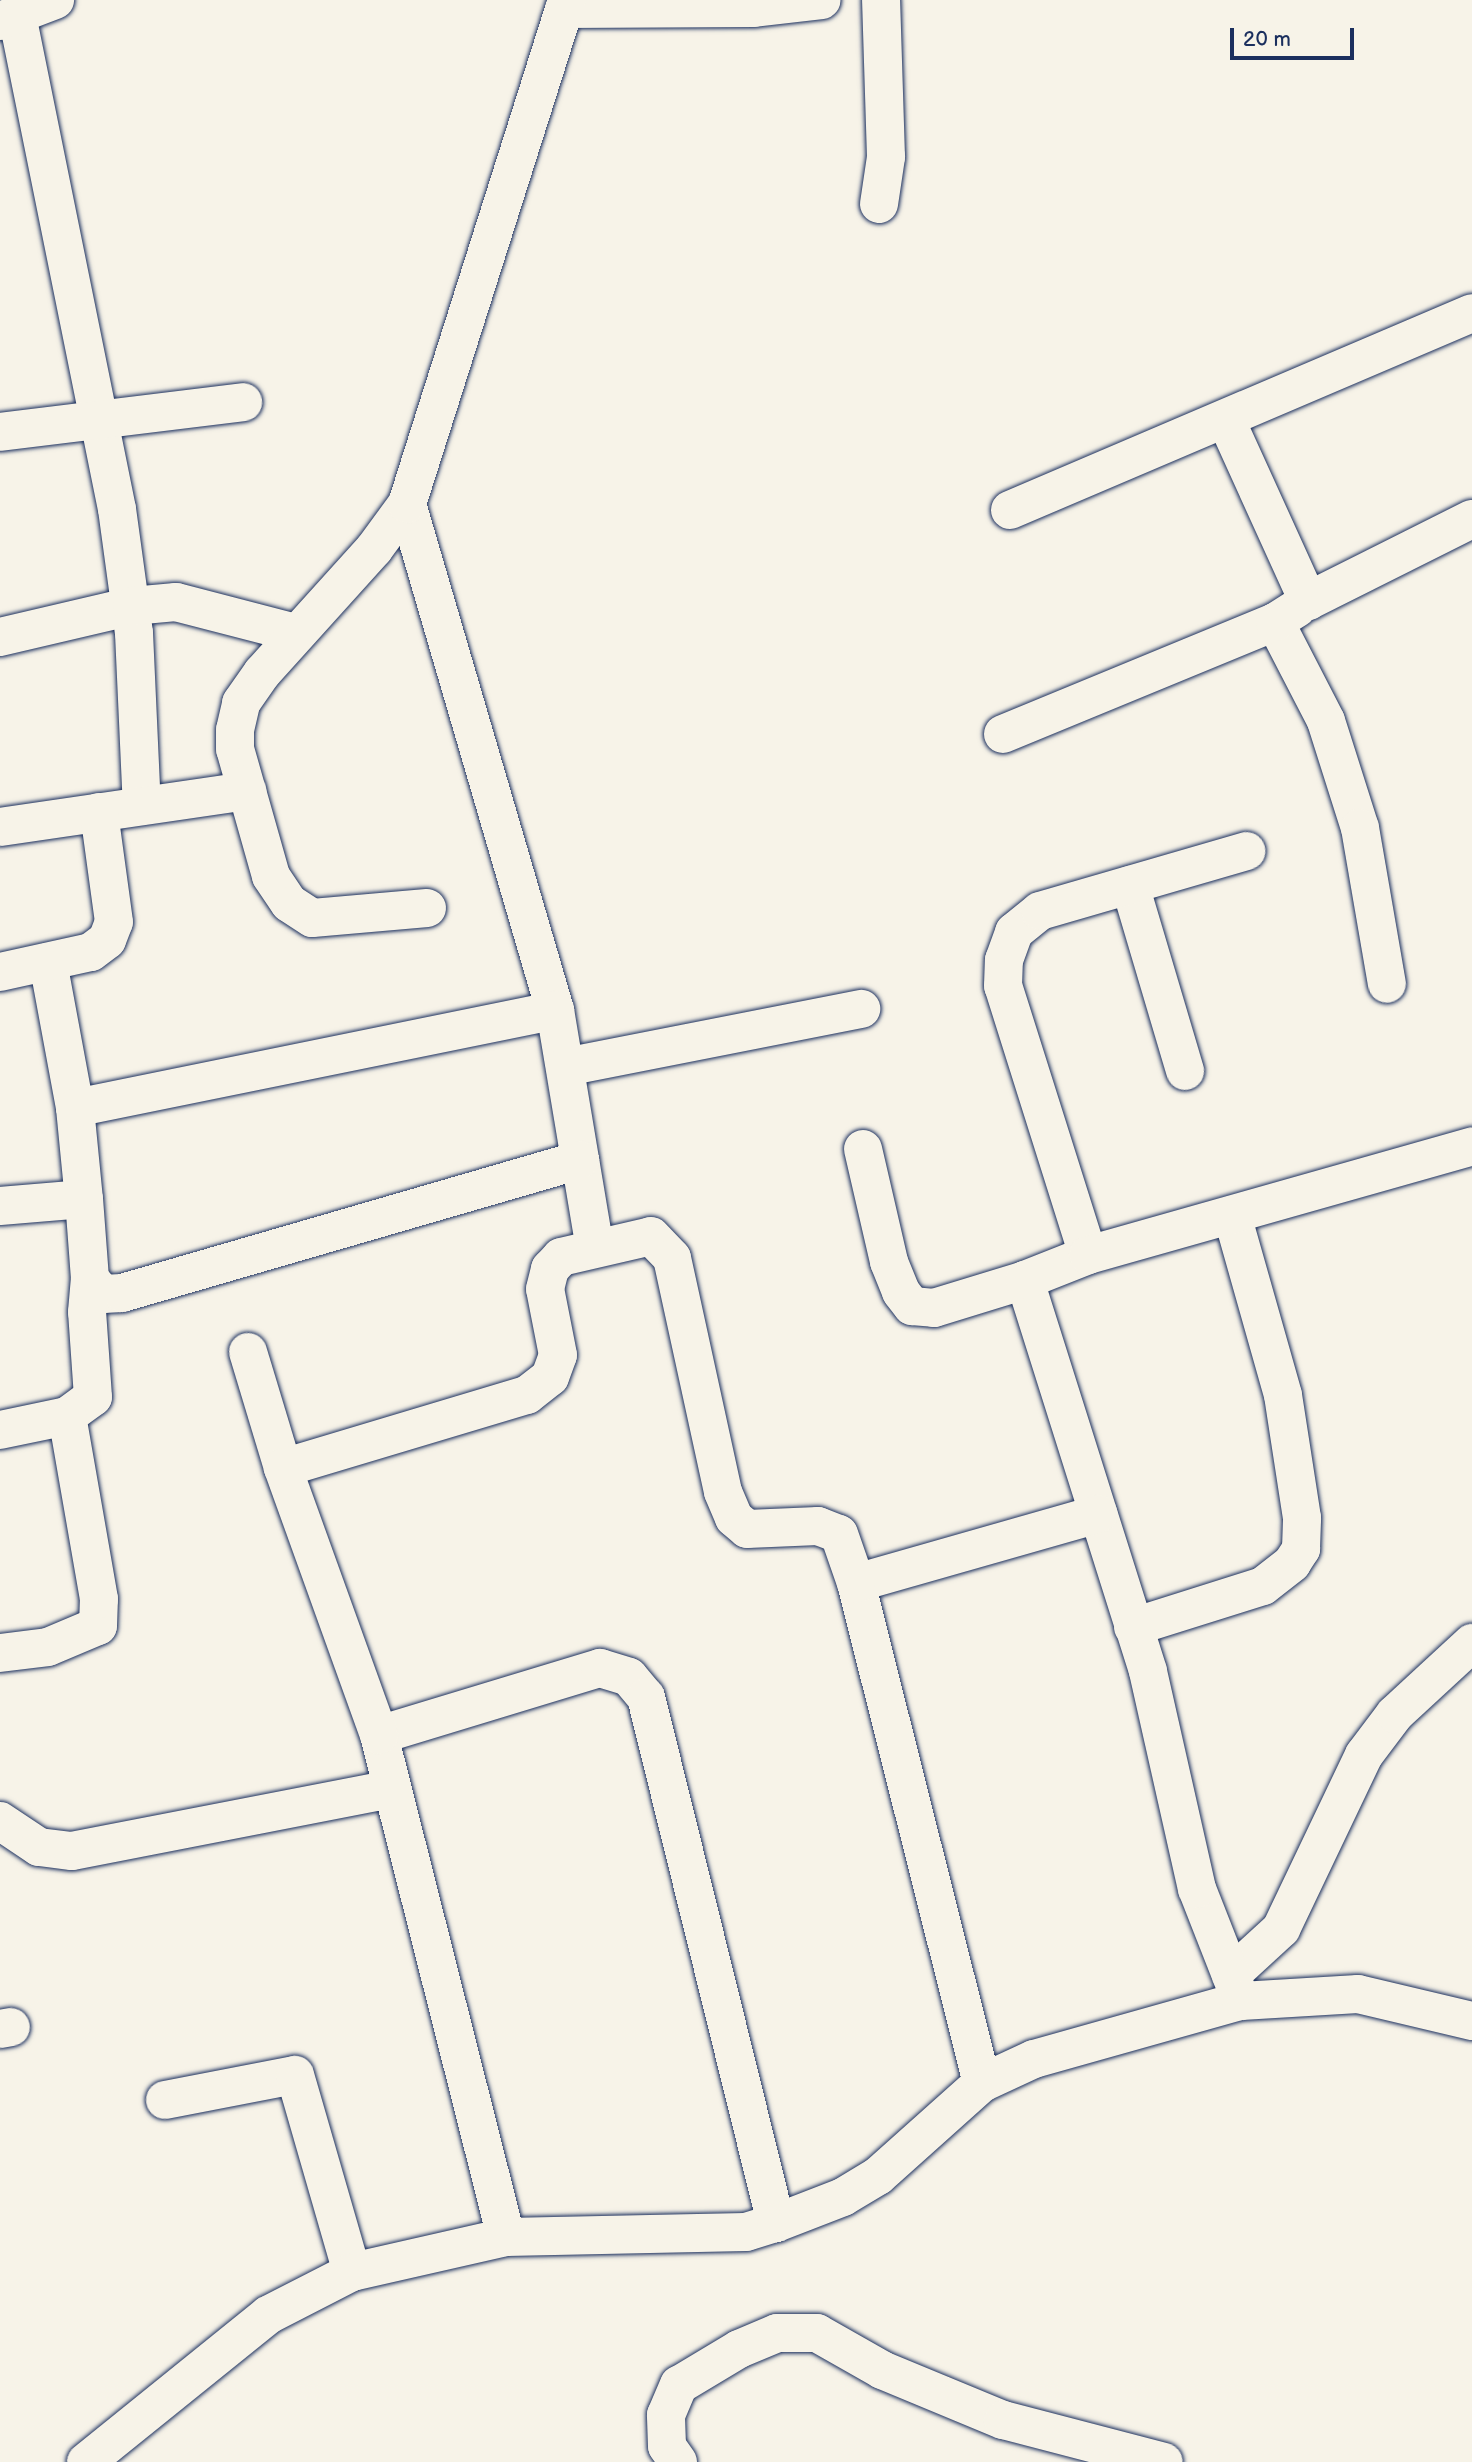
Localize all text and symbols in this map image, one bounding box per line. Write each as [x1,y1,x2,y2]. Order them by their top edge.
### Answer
scale bar [1234,14,1358,58]
text: 20 m [1243,27,1291,52]

